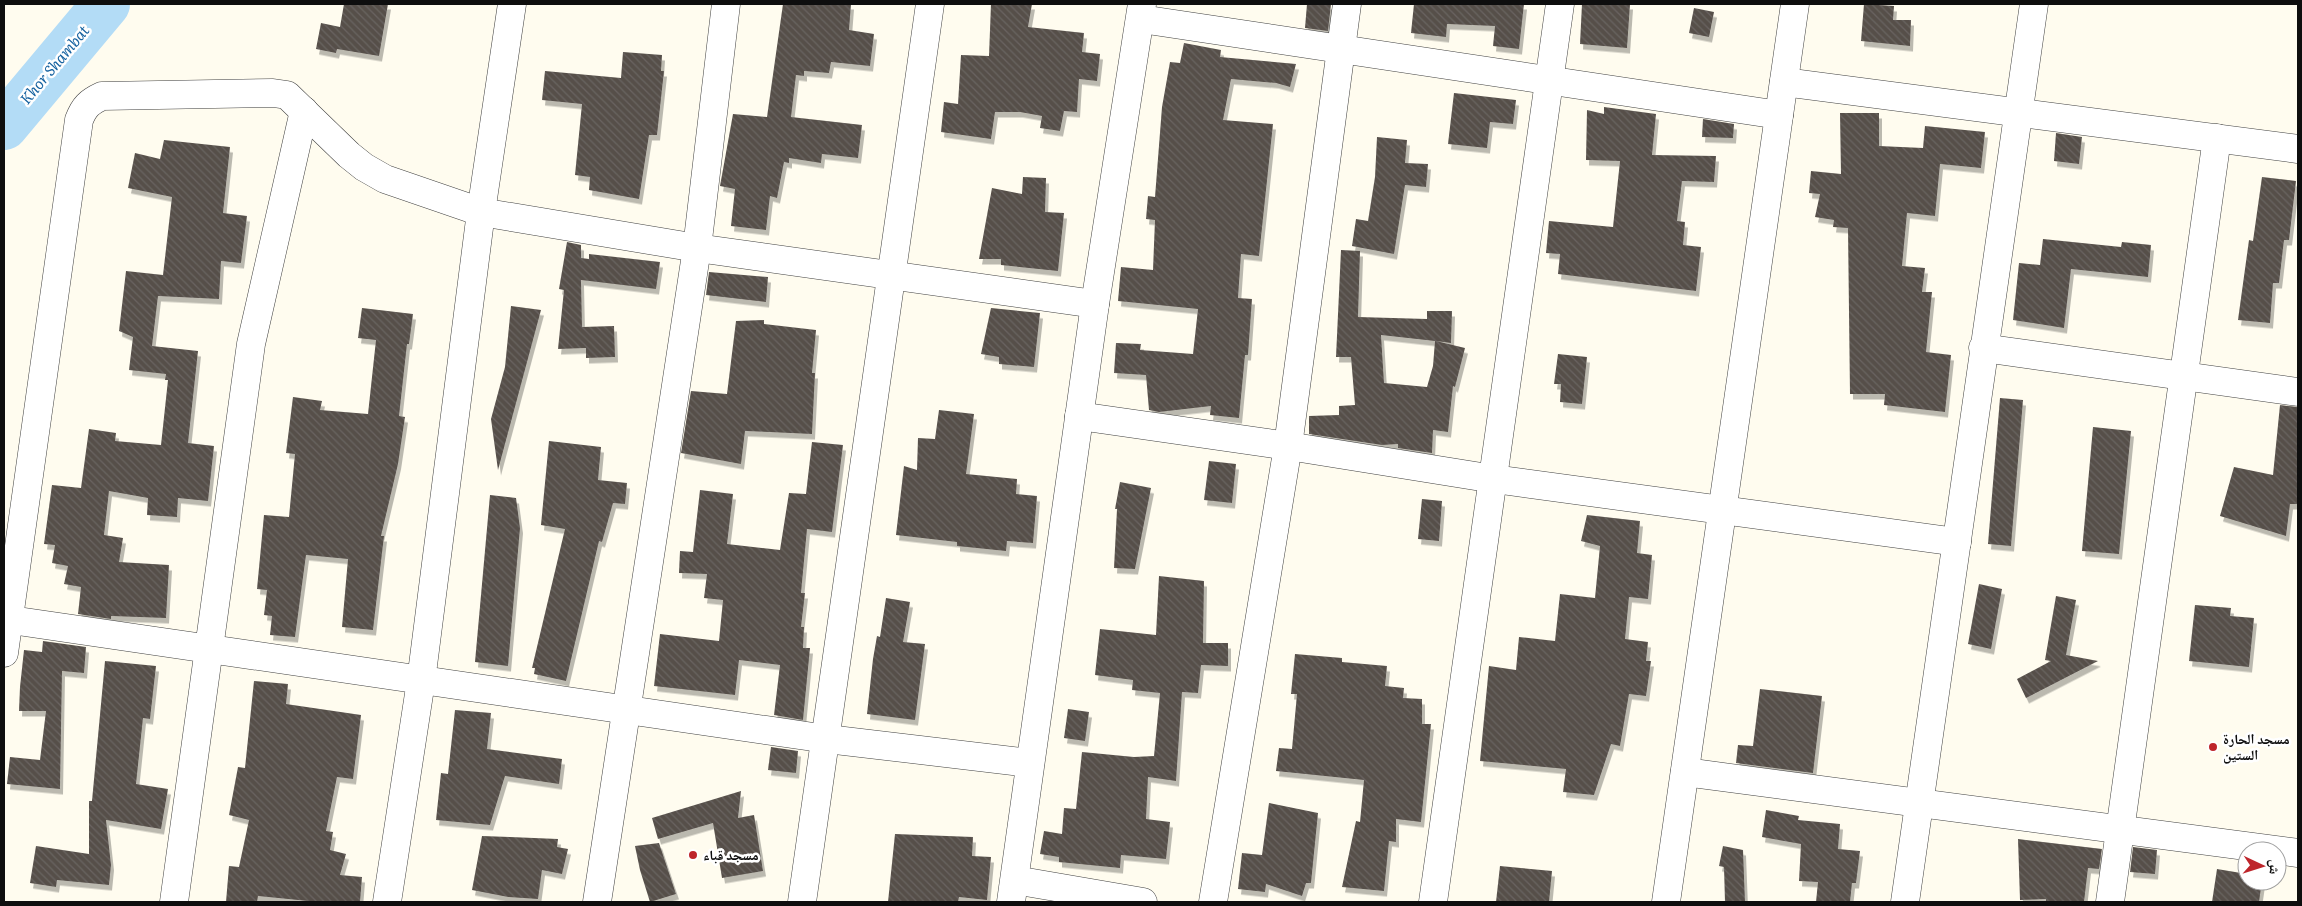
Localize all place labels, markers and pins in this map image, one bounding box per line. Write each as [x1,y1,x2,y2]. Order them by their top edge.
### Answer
place label: مسجد الحارة الستين [2223,728,2290,764]
marker: مسجد الحارة الستين [2207,741,2219,753]
place label: مسجد قباء [703,844,759,864]
marker: مسجد قباء [687,849,699,861]

